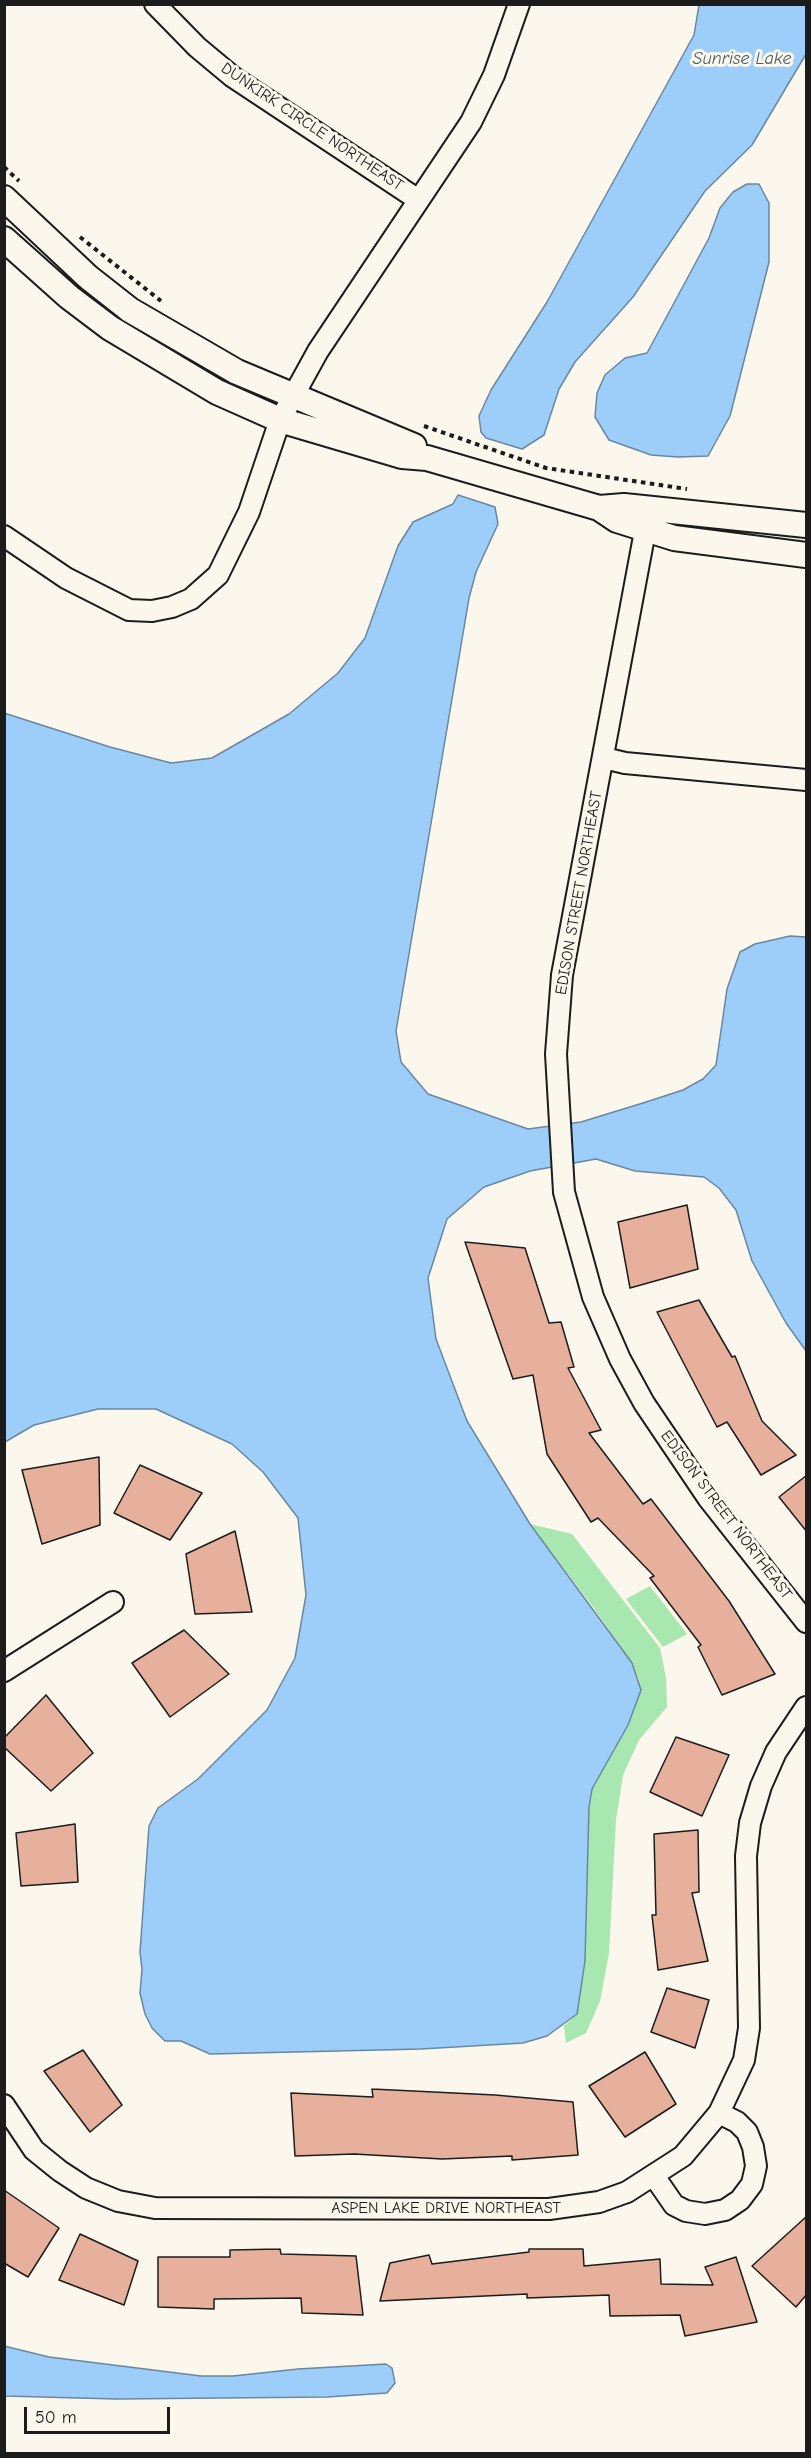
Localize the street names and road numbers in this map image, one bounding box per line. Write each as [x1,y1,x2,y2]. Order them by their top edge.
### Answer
street label: DUNKIRK CIRCLE NORTHEAST [217,59,407,195]
street label: EDISON STREET NORTHEAST [552,790,606,996]
street label: EDISON STREET NORTHEAST [656,1427,796,1603]
street label: ASPEN LAKE DRIVE NORTHEAST [331,2198,561,2218]

